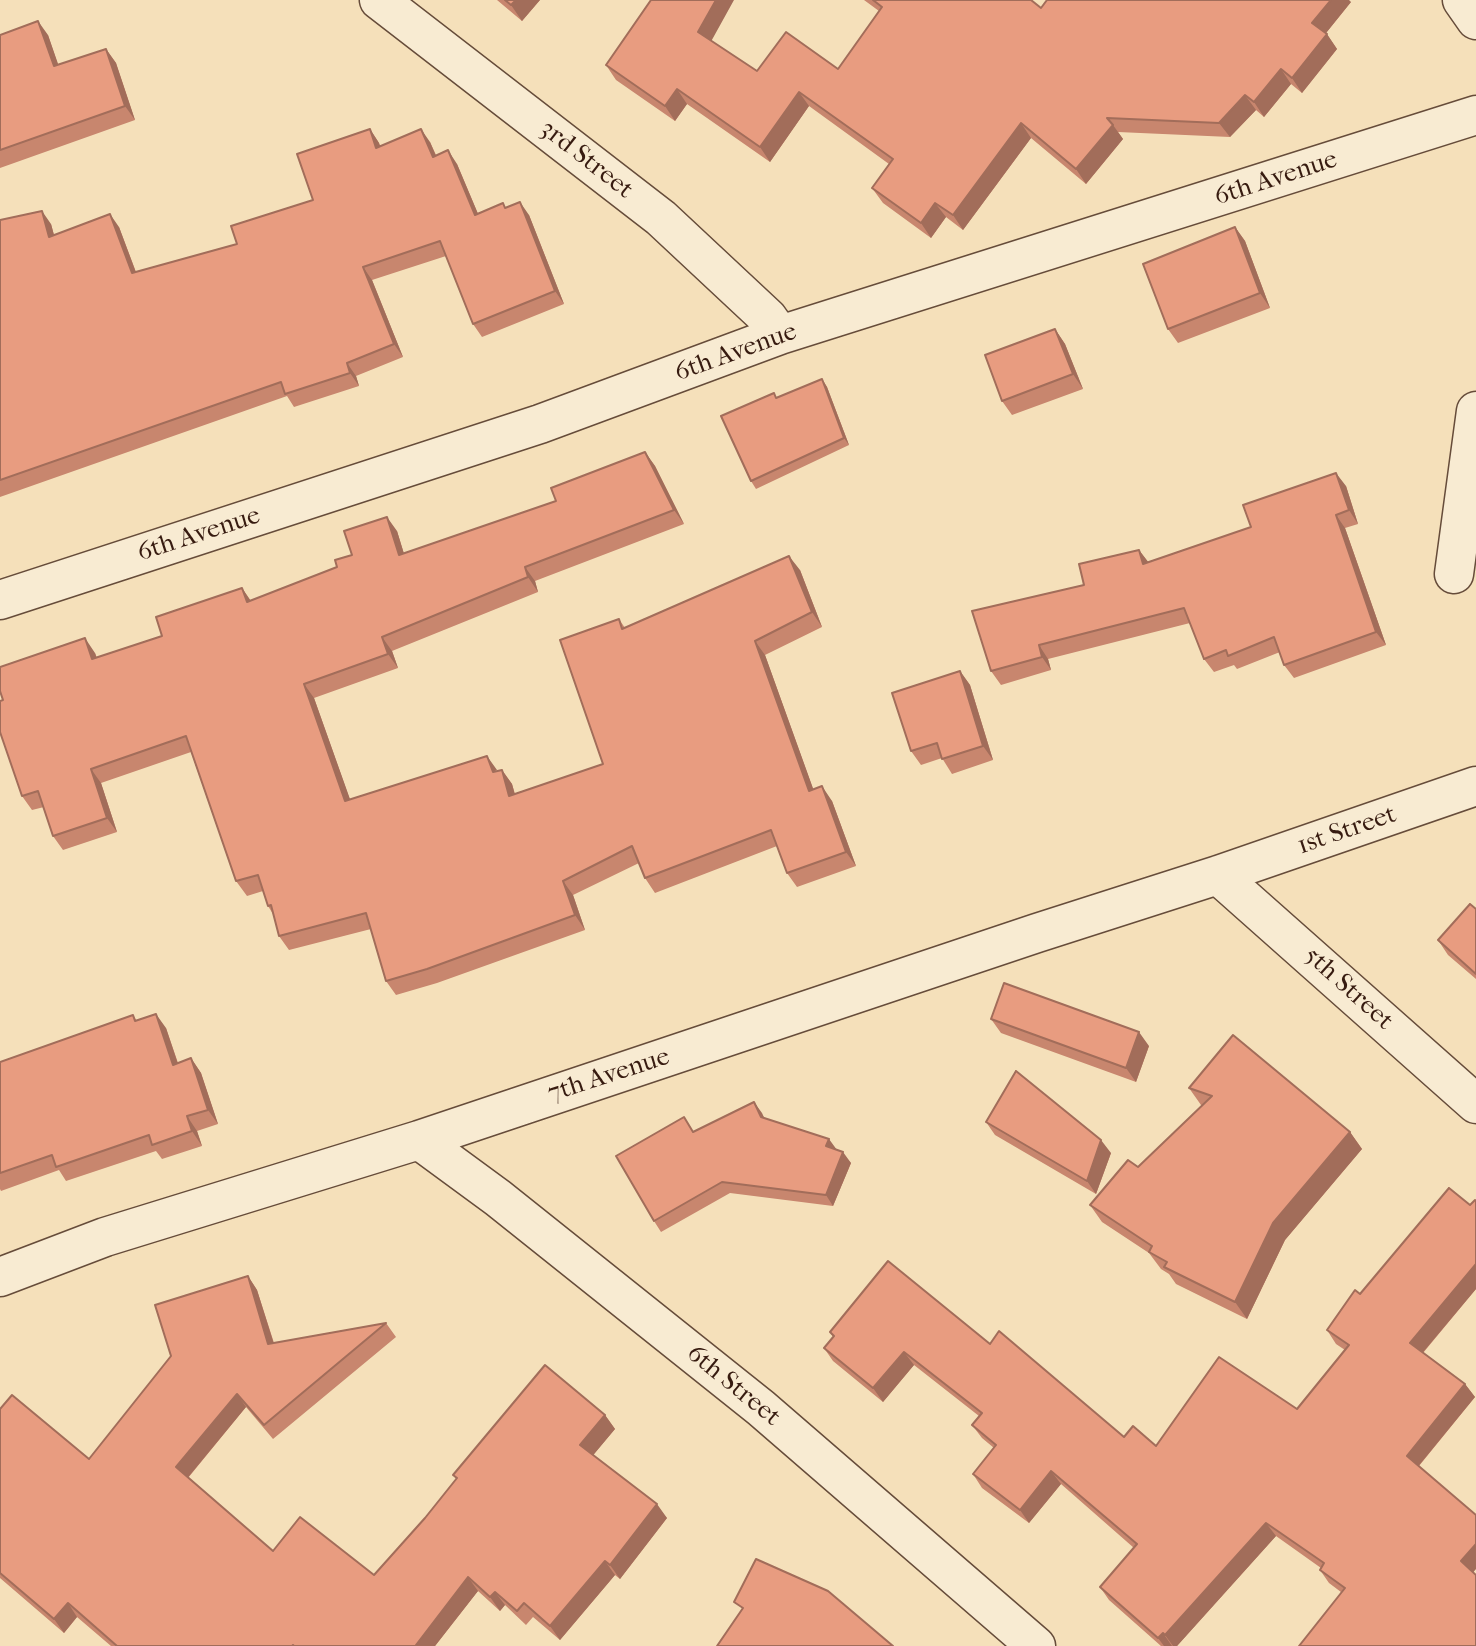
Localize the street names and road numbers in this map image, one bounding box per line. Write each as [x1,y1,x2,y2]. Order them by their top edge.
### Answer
street label: 3rd Street [533,114,639,206]
street label: 6th Avenue [1211,144,1341,214]
street label: 6th Avenue [671,317,801,389]
street label: 6th Avenue [134,500,264,570]
street label: 1st Street [1294,800,1400,862]
street label: 5th Street [1297,941,1399,1037]
street label: 7th Avenue [544,1042,674,1110]
street label: 6th Street [680,1339,786,1433]

